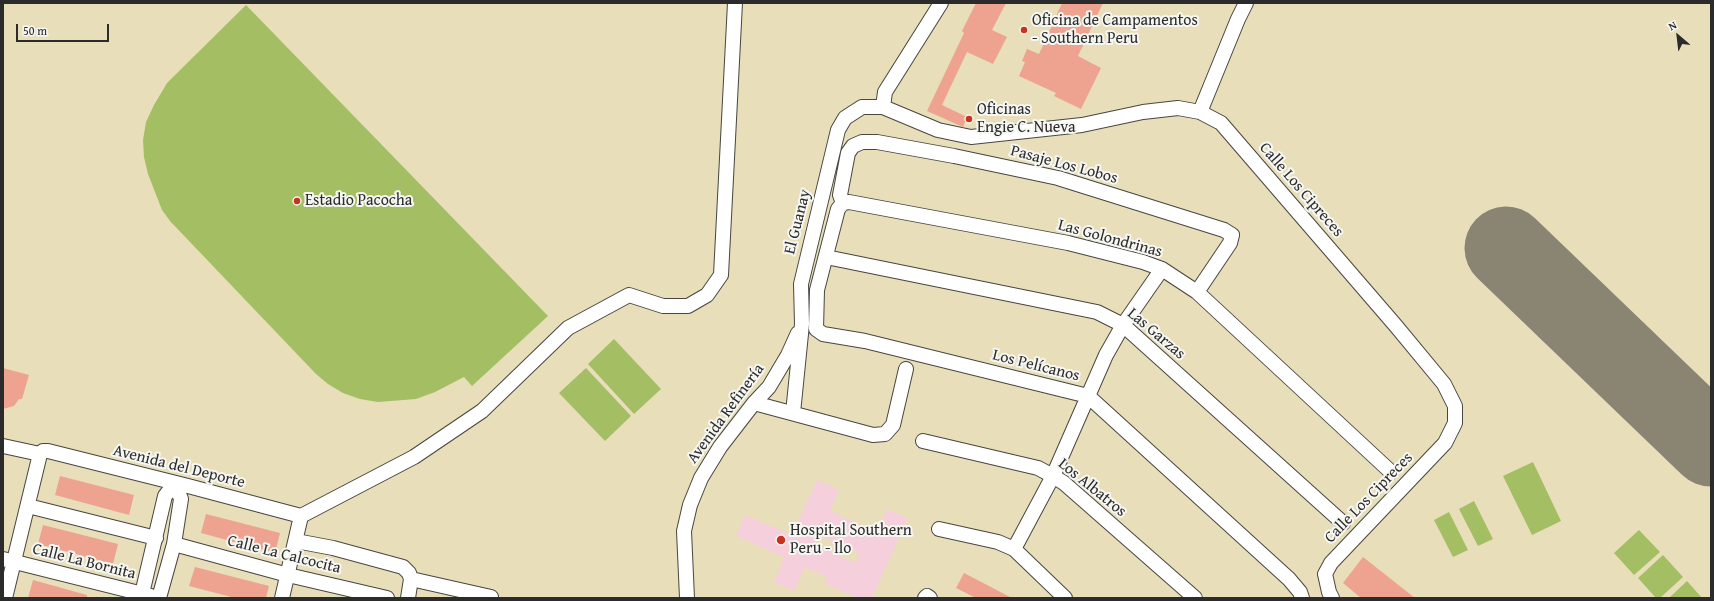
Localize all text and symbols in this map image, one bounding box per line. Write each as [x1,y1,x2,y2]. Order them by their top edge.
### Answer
place label: Oficina de Campamentos - Southern Peru [1032,11,1198,49]
scale bar [18,16,111,42]
north arrow [1658,16,1698,56]
text: N [1665,17,1679,34]
text: 50 m [23,22,47,39]
marker: Oficina de Campamentos - Southern Peru [1019,25,1029,35]
place label: Oficinas Engie C. Nueva [977,100,1076,138]
marker: Oficinas Engie C. Nueva [964,114,974,124]
street label: Calle Los Cipreces [1255,139,1347,241]
street label: Pasaje Los Lobos [1008,141,1120,189]
street label: El Guanay [781,188,815,256]
place label: Estadio Pacocha [305,191,412,211]
marker: Estadio Pacocha [292,196,302,206]
street label: Las Golondrinas [1056,216,1164,262]
street label: Las Garzas [1123,304,1189,364]
street label: Los Pelícanos [990,346,1082,386]
street label: Avenida Refinería [683,360,769,468]
street label: Avenida del Deporte [111,441,247,493]
street label: Calle Los Cipreces [1321,449,1417,547]
street label: Los Albatros [1054,455,1130,521]
place label: Hospital Southern Peru - Ilo [790,521,912,559]
street label: Calle La Calcocita [225,532,343,578]
marker: Hospital Southern Peru - Ilo [775,534,787,546]
street label: Calle La Bornita [30,540,138,584]

